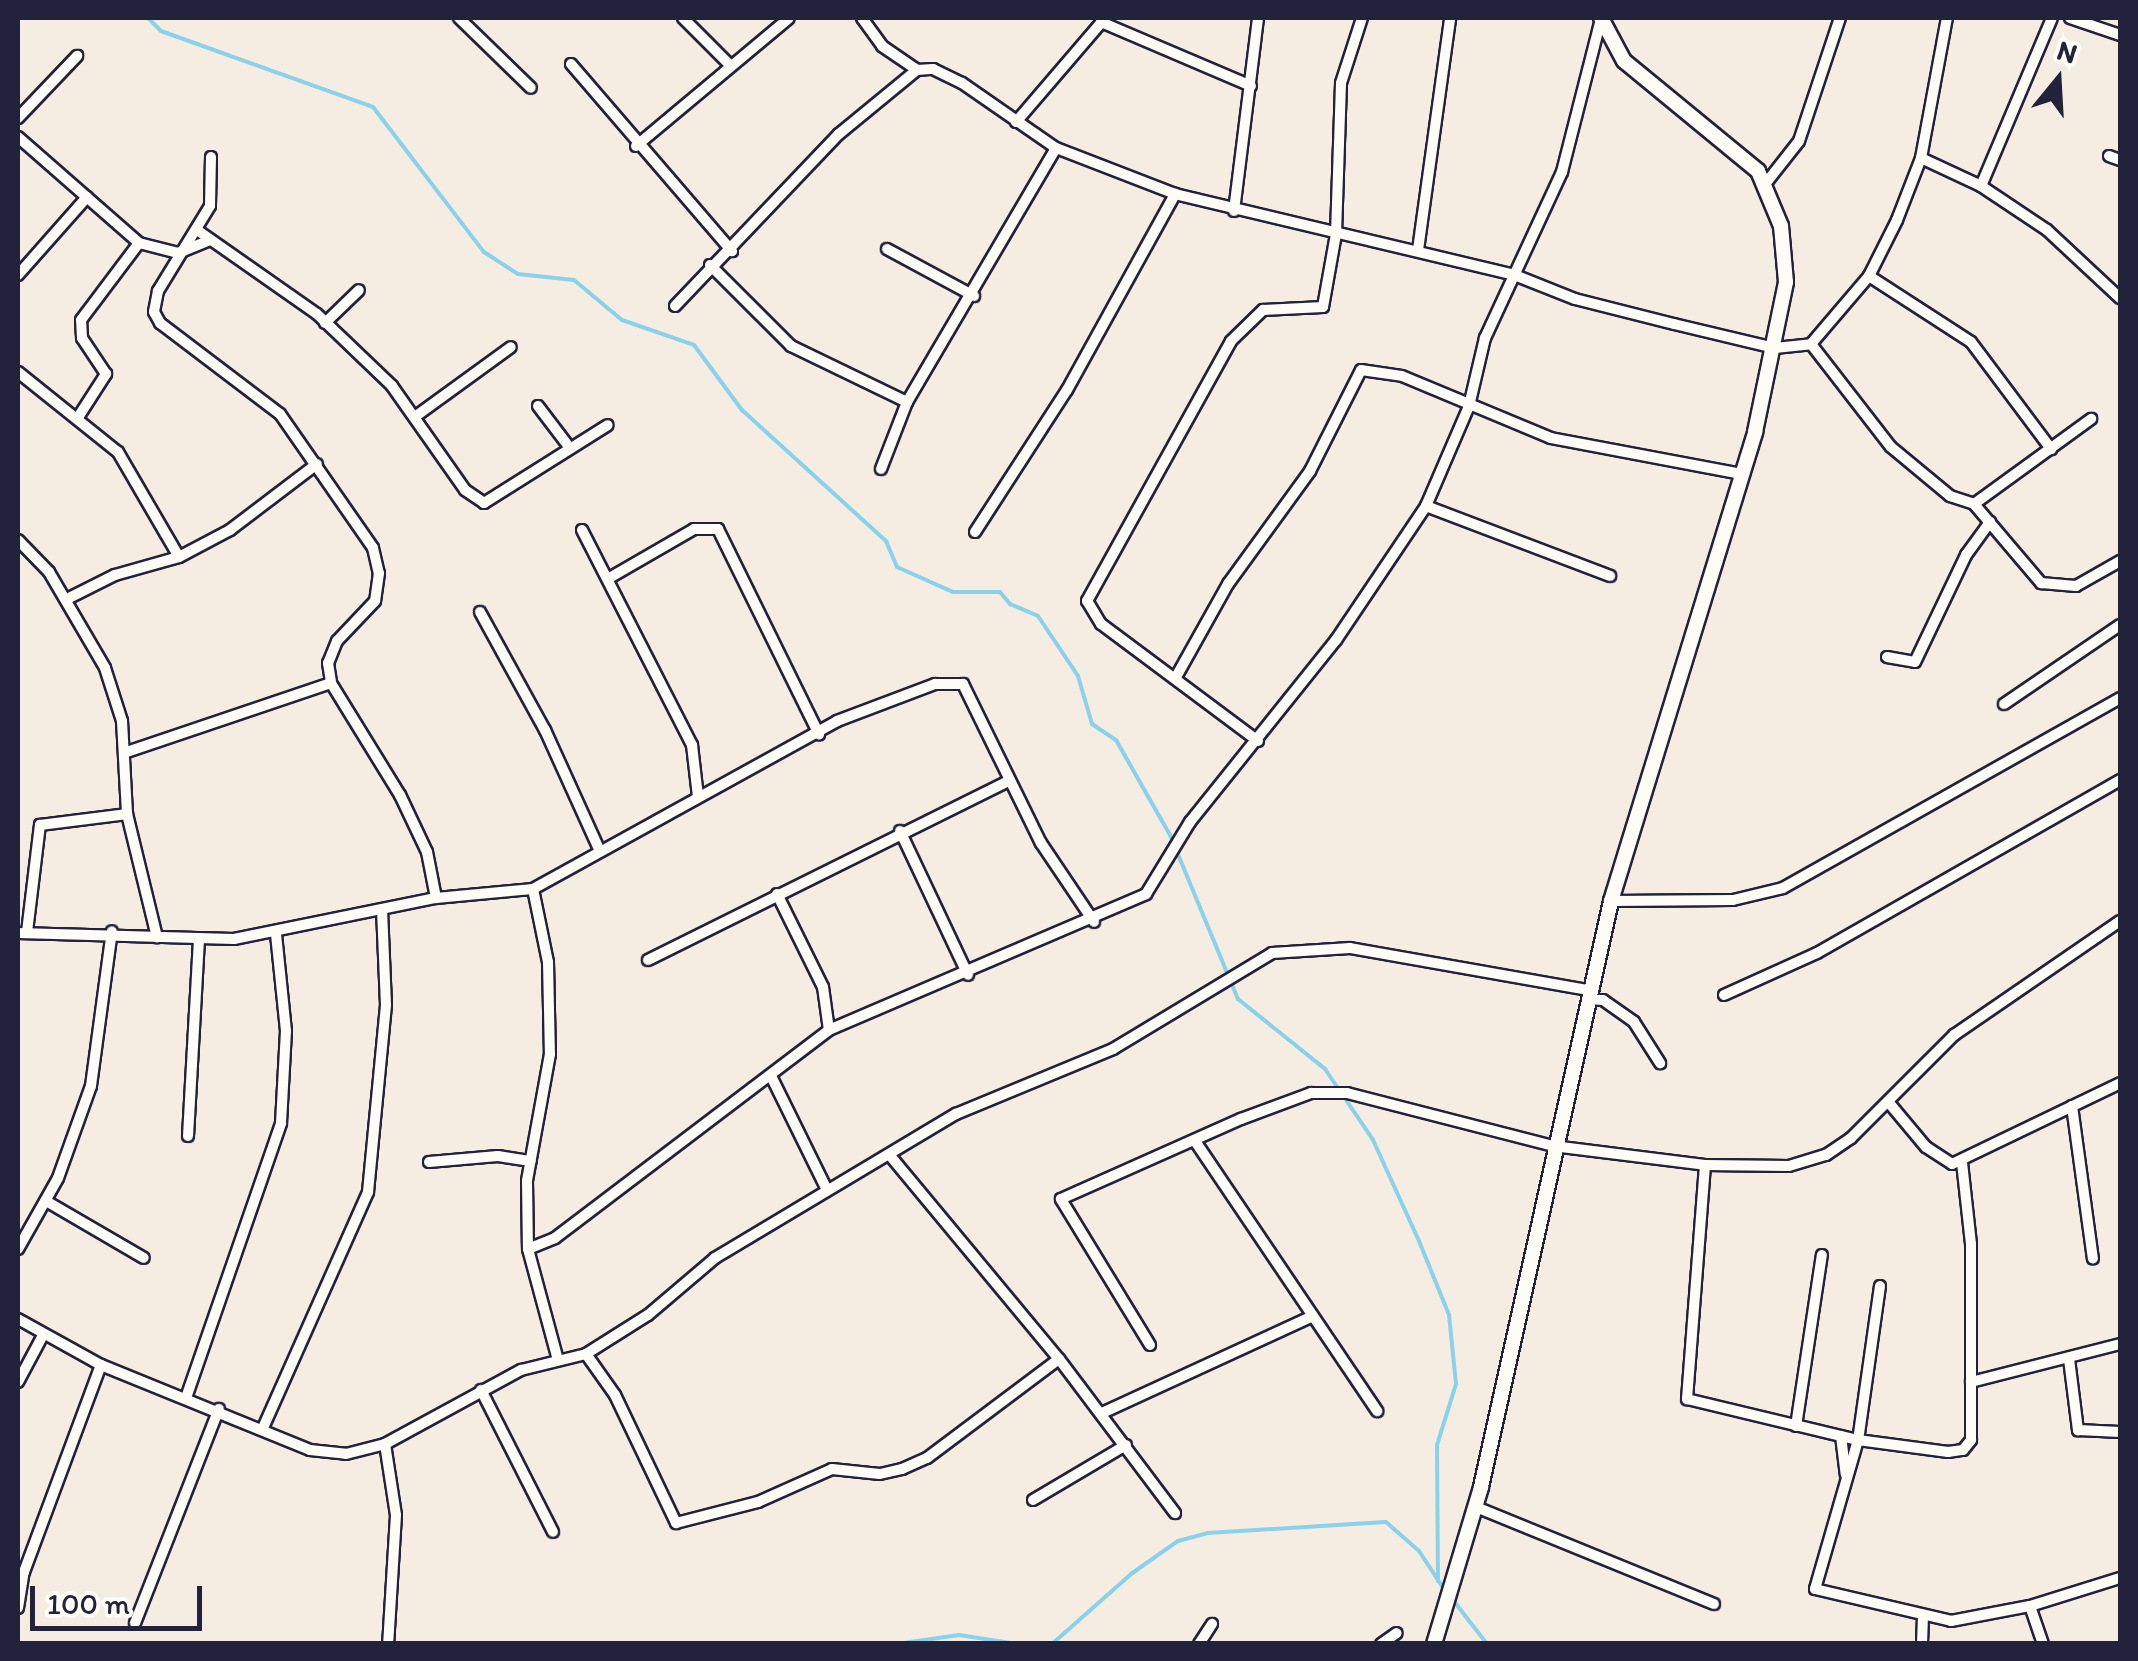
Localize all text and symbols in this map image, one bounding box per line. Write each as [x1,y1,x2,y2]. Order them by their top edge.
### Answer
north arrow [2008,30,2108,130]
text: N [2053,32,2082,71]
scale bar [35,1566,208,1628]
text: 100 m [47,1585,130,1622]

